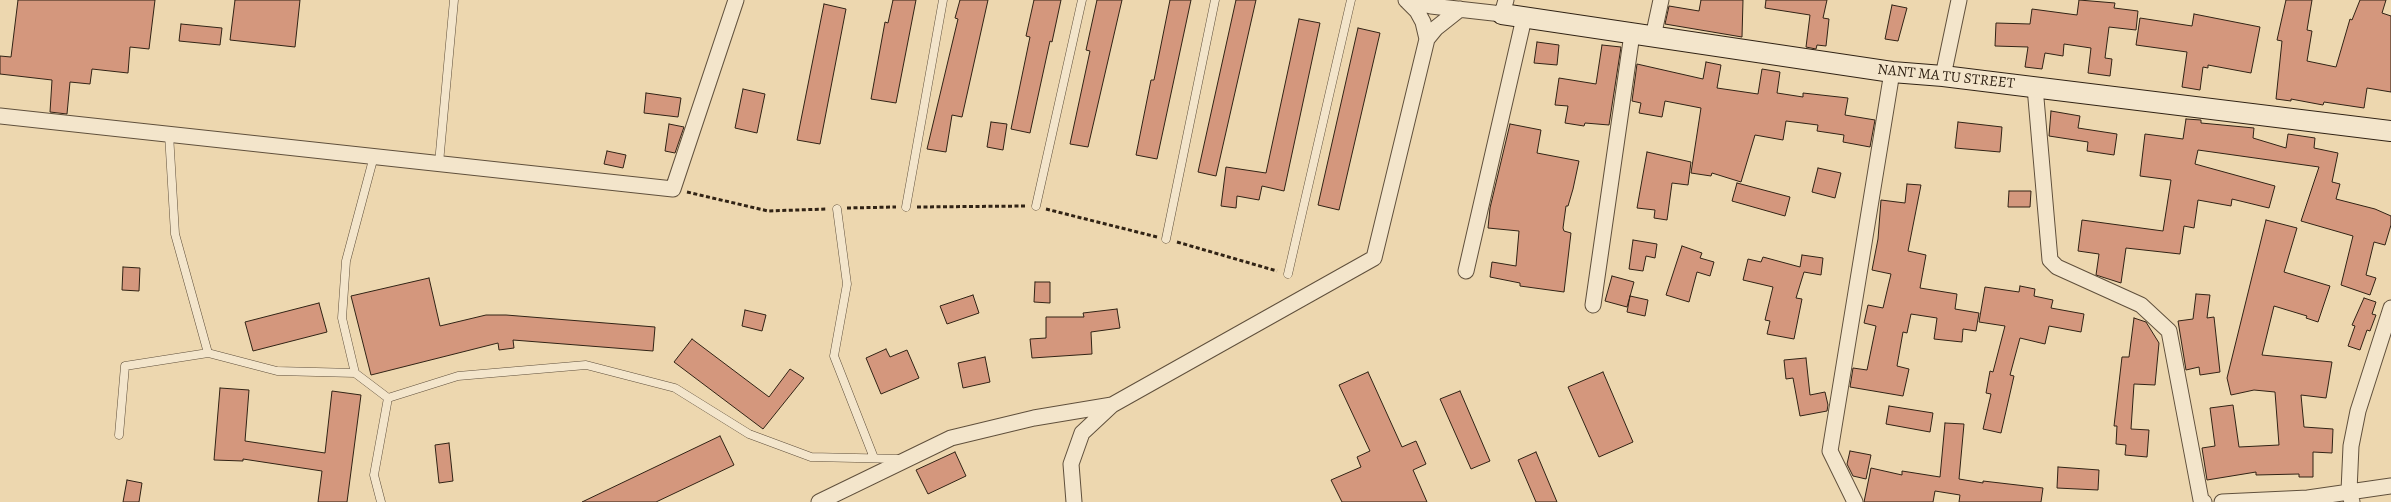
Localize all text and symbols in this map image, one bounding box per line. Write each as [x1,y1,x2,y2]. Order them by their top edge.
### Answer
street label: NANT MA TU STREET [1876,61,2016,93]

